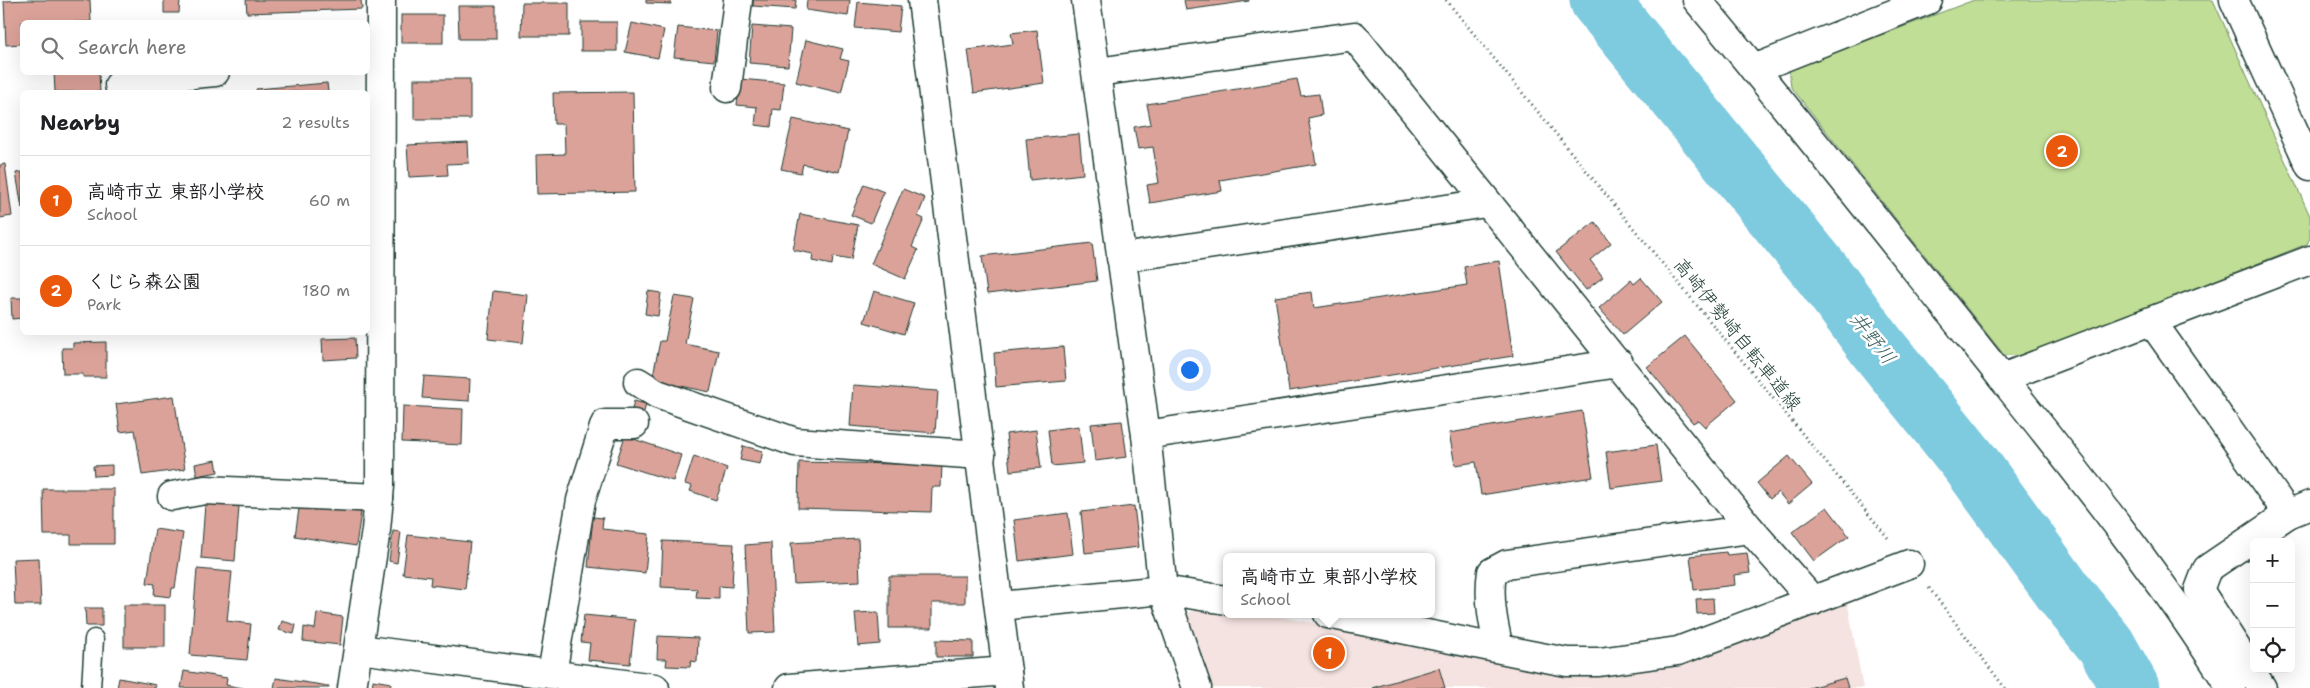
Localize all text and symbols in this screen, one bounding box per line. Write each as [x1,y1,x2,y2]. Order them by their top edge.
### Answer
search box [20,20,370,75]
icon: search [38,34,66,62]
text: Search here [78,35,187,60]
text: Nearby [40,109,120,137]
text: 2 results [281,112,350,133]
pin: 2 [2046,132,2078,170]
text: 高崎市立 東部小学校 [87,179,265,204]
text: 1 [52,190,60,211]
text: 60 m [309,190,350,211]
text: School [87,204,137,225]
street label: 高崎伊勢崎自転車道線 [1668,253,1807,416]
text: くじら森公園 [87,269,201,294]
text: 2 [50,280,62,301]
text: 180 m [302,280,350,301]
text: Park [87,294,121,315]
water label: 井野川 [1844,306,1902,370]
your location [1177,357,1203,383]
map controls [2250,538,2295,673]
button: + [2250,538,2295,583]
popup [1223,553,1435,618]
text: 高崎市立 東部小学校 [1240,564,1418,589]
button: − [2250,583,2295,628]
text: School [1240,589,1291,610]
button: locate [2250,628,2295,673]
pin: 1 [1313,634,1345,672]

